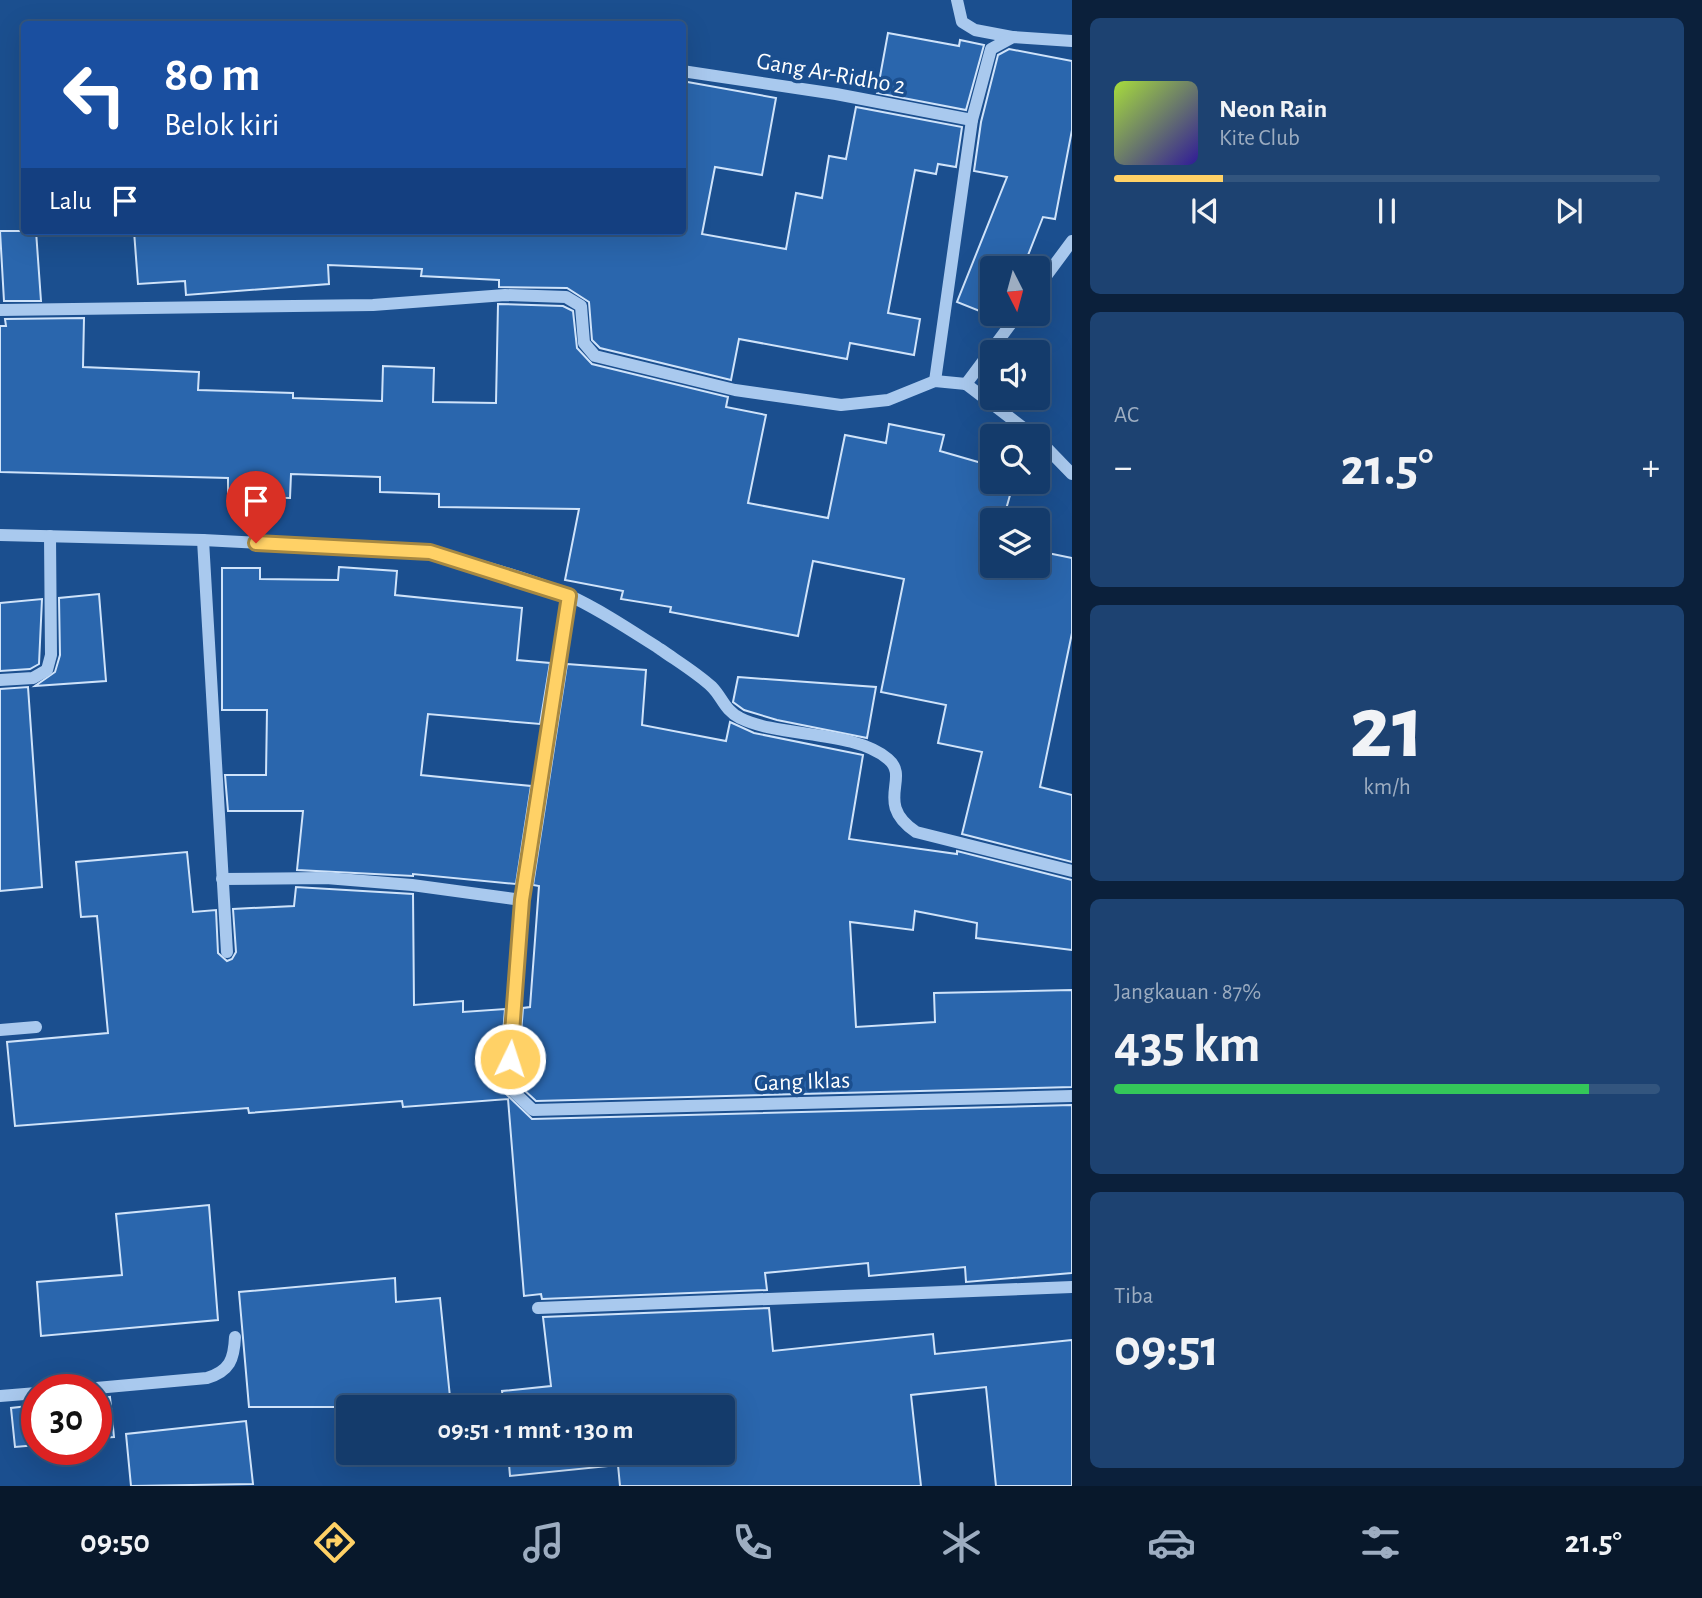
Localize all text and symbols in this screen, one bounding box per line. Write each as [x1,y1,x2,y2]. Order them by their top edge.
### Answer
icon: left [49,49,140,140]
street label: Gang Ar-Ridho 2 [755,49,907,99]
text: 80 m [164,51,261,100]
text: Neon Rain [1219,96,1327,122]
text: Belok kiri [164,109,280,141]
text: Kite Club [1219,127,1300,150]
icon: arrive [106,182,144,220]
text: Lalu [49,188,92,214]
icon: previous [1186,192,1224,230]
icon: pause [1368,192,1406,230]
icon: next [1550,192,1588,230]
north arrow [980,256,1050,326]
map controls [980,256,1050,578]
button: sound [980,340,1050,410]
text: AC [1114,404,1139,427]
button: search [980,424,1050,494]
text: 21.5° [1341,442,1433,494]
text: − [1114,449,1132,487]
text: + [1642,449,1660,487]
pin [226,471,286,543]
icon: arrive [237,482,275,520]
button: layers [980,508,1050,578]
text: 21 [1349,683,1425,774]
text: km/h [1363,776,1411,799]
text: Jangkauan · 87% [1114,981,1261,1004]
text: 435 km [1114,1019,1261,1071]
position arrow [473,1022,547,1096]
street label: Gang Iklas [753,1068,851,1096]
text: Tiba [1114,1285,1153,1308]
text: 09:51 [1114,1323,1219,1375]
speed limit sign: 30 [21,1374,112,1465]
text: 09:51 · 1 mnt · 130 m [438,1417,633,1443]
icon: directions [310,1518,359,1567]
icon: music [519,1518,568,1567]
icon: phone [728,1518,777,1567]
icon: climate [937,1518,986,1567]
icon: car [1147,1518,1196,1567]
icon: filters [1356,1518,1405,1567]
text: 09:50 [80,1526,150,1558]
text: 21.5° [1565,1526,1622,1558]

